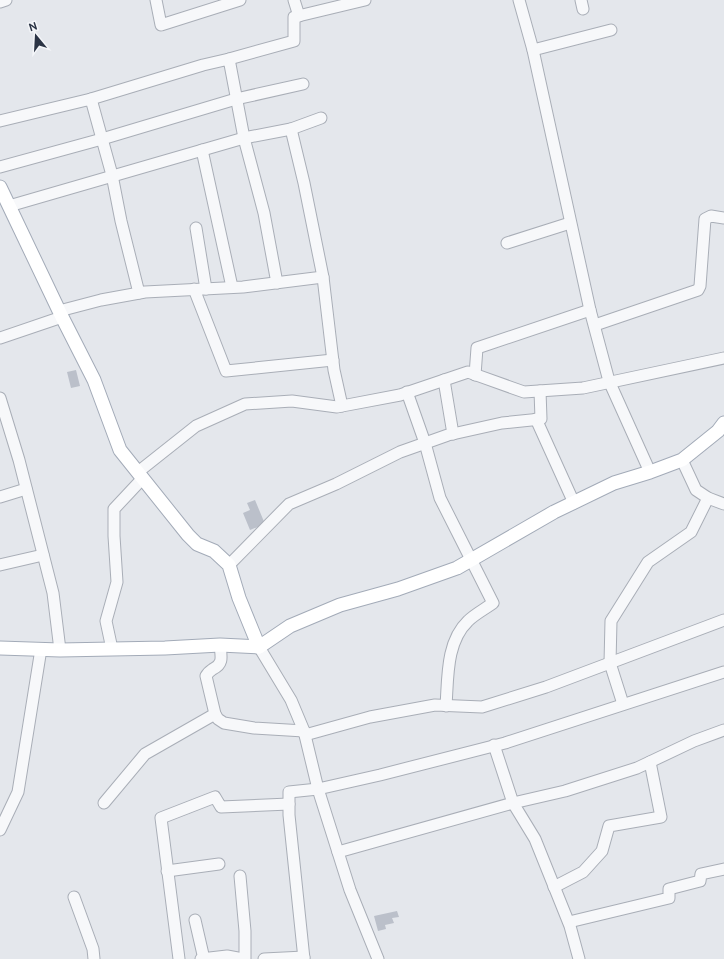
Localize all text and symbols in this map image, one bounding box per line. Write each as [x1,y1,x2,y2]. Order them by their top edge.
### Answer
north arrow [16,16,56,56]
text: N [27,20,39,33]

